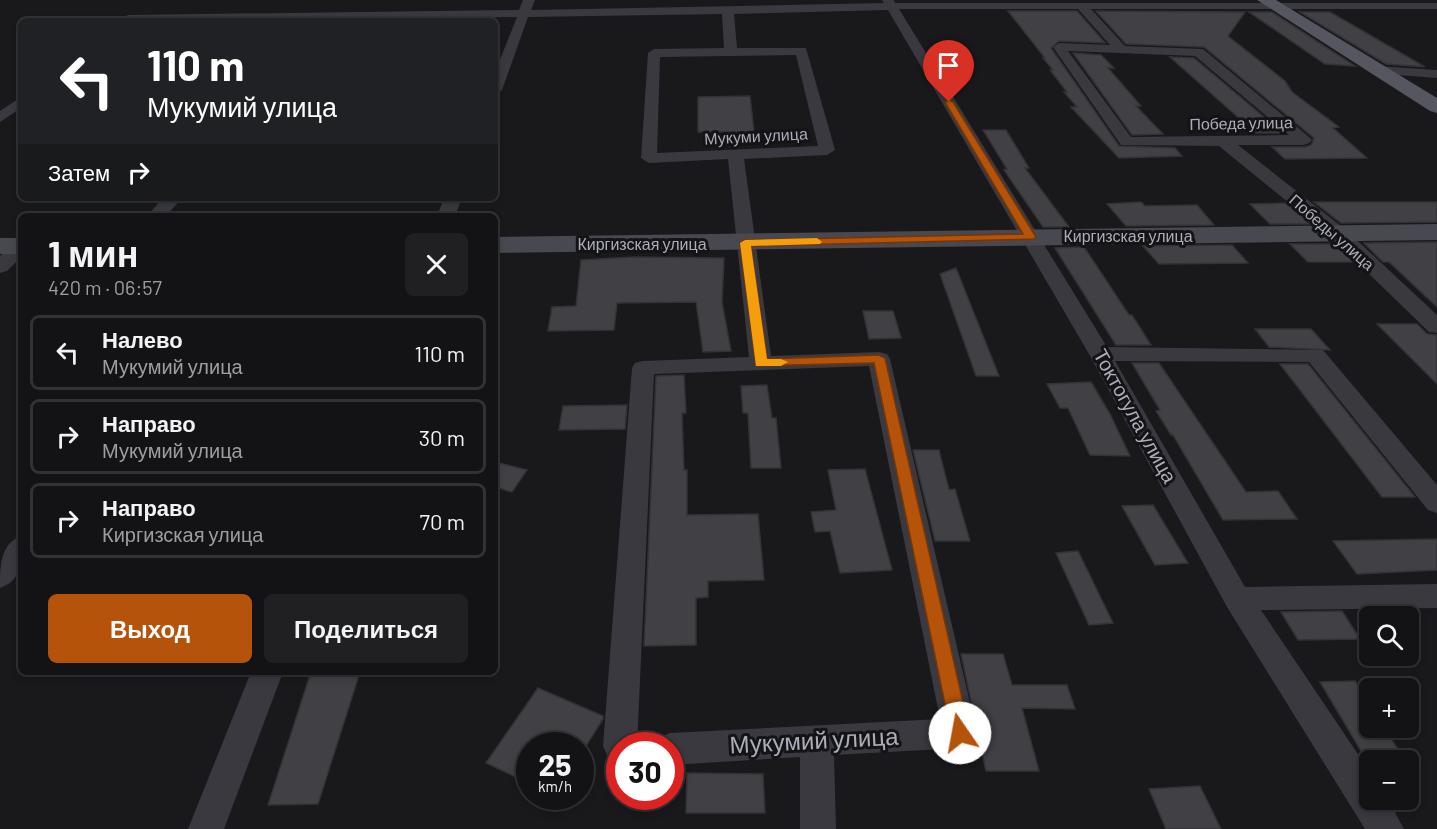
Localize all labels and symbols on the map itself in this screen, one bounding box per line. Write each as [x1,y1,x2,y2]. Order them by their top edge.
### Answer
pin [923,40,974,102]
street label: Победа улица [1189,112,1293,133]
street label: Мукуми улица [704,123,808,148]
street label: Победы улица [1286,190,1379,274]
street label: Киргизская улица [1063,226,1193,245]
street label: Киргизская улица [577,234,707,253]
street label: Токтогула улица [1089,344,1183,487]
position arrow [928,701,992,765]
street label: Мукумий улица [729,721,900,758]
speed limit sign: 30 [606,732,684,810]

